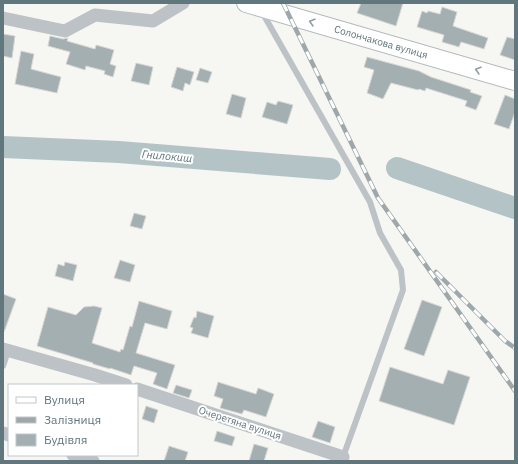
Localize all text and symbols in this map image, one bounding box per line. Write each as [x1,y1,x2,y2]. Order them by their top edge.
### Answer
one-way arrow [309,18,316,27]
street label: Солончакова вулиця [333,22,429,62]
one-way arrow [474,66,481,75]
water label: Гнилокиш [141,147,193,165]
legend [8,384,138,456]
text: Вулиця [44,392,85,407]
street label: Очеретяна вулиця [197,404,283,442]
text: Залізниця [44,412,101,427]
text: Будівля [44,432,87,447]

